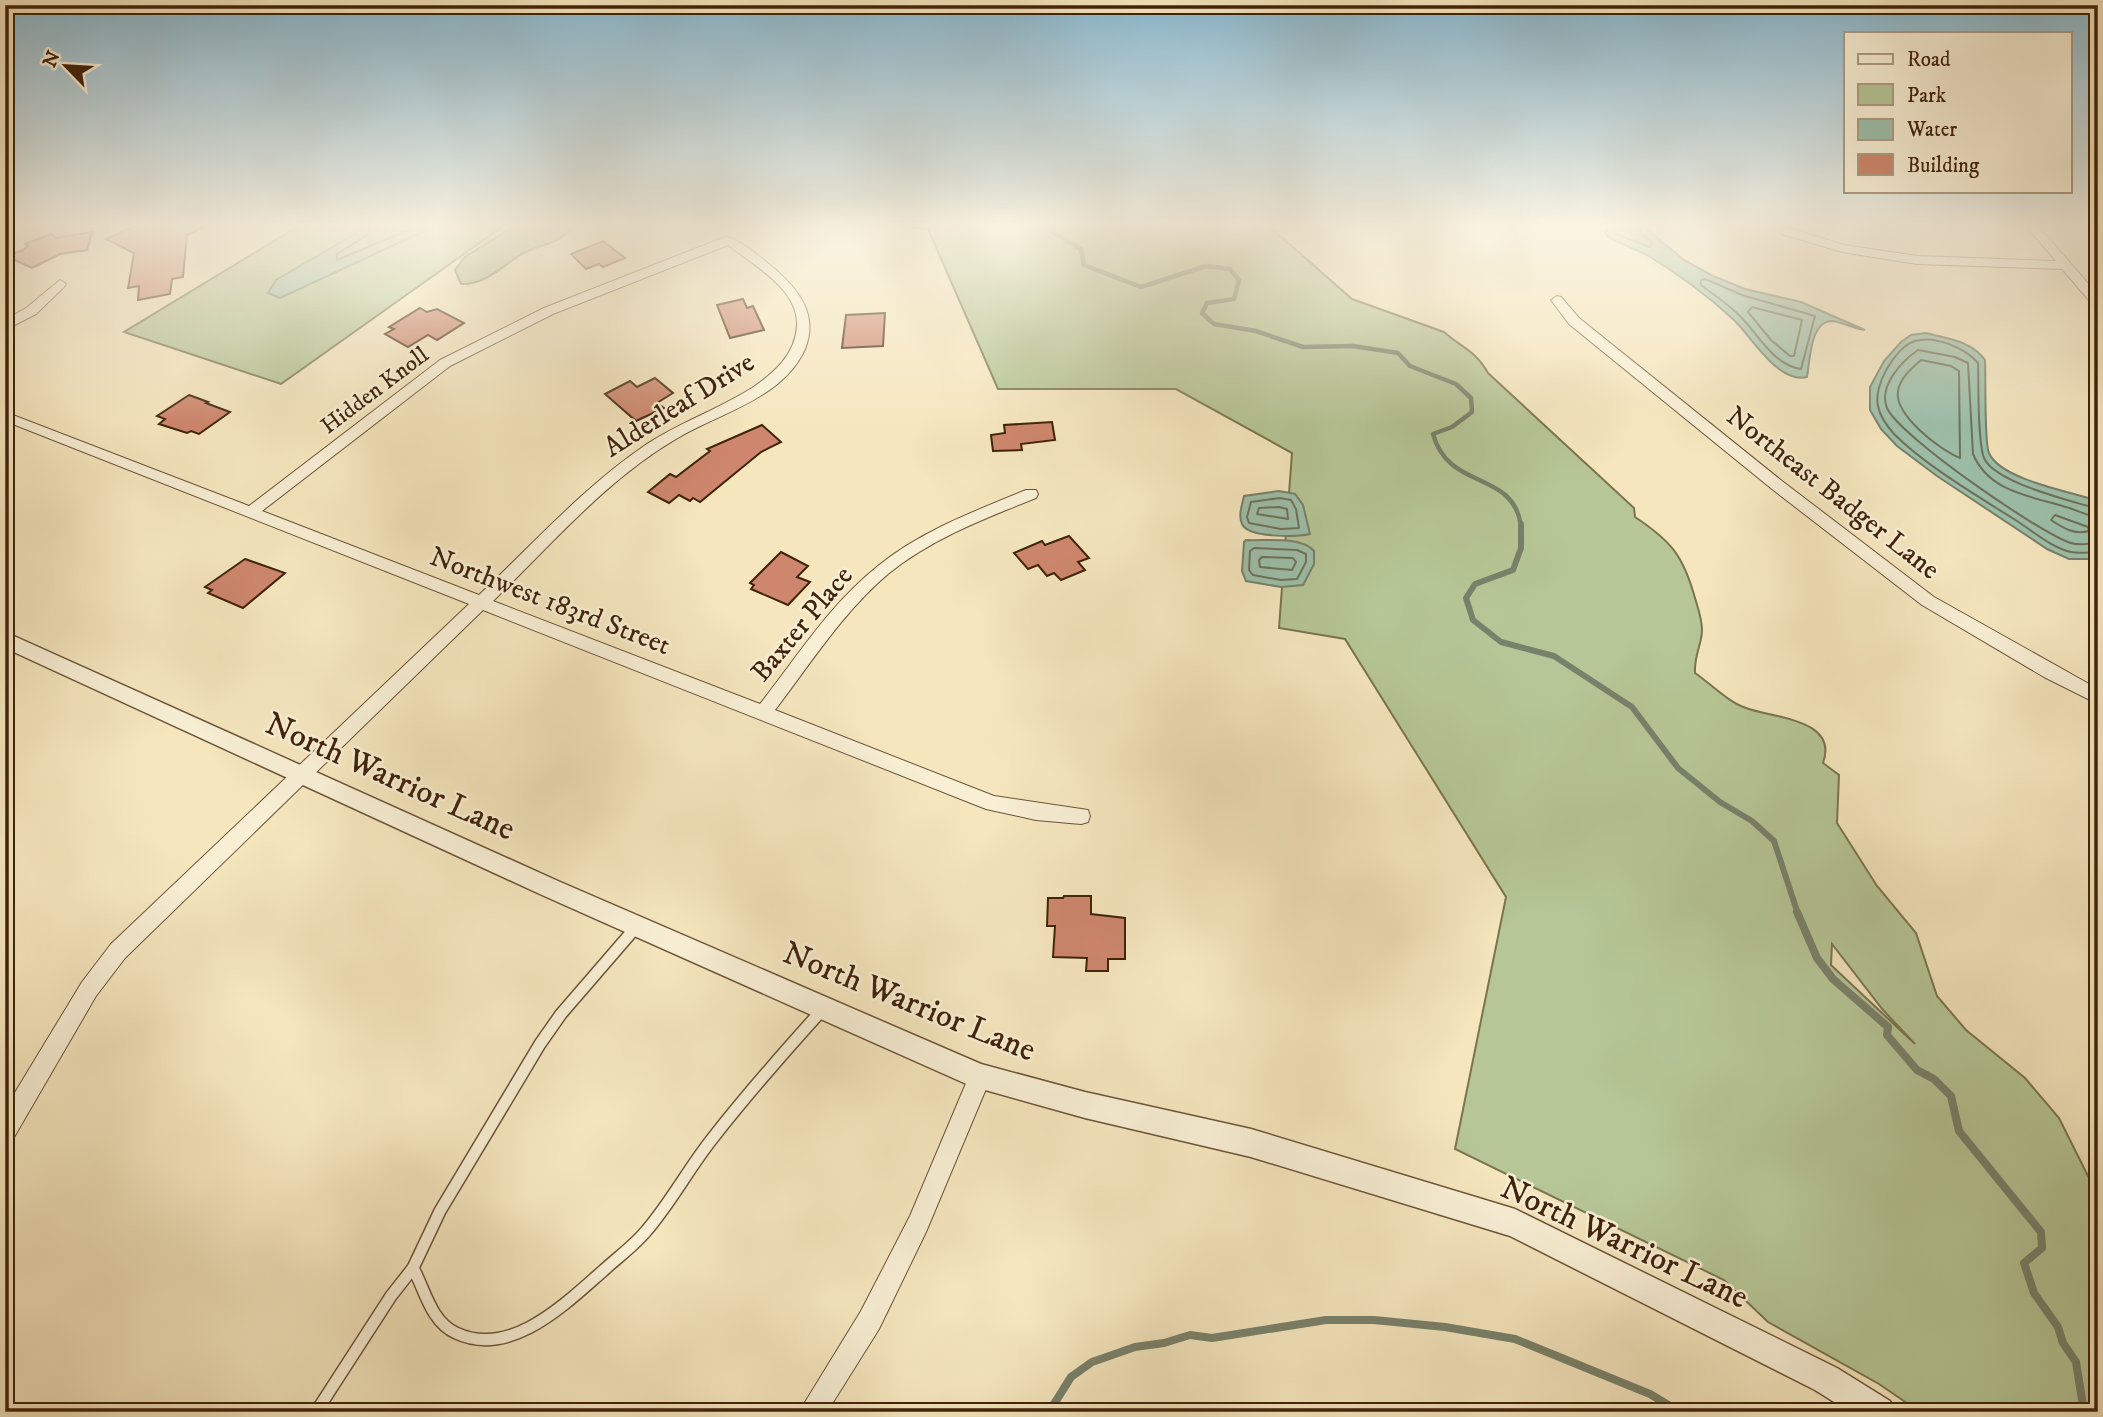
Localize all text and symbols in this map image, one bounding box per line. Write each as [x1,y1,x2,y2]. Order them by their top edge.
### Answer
north arrow [32,32,102,102]
legend [1844,32,2072,192]
text: N [38,47,66,71]
text: Road [1907,47,1951,73]
text: Park [1907,83,1947,109]
text: Water [1906,117,1957,143]
text: Building [1907,153,1980,179]
street label: Hidden Knoll [315,341,435,441]
street label: Alderleaf Drive [597,345,761,465]
street label: Northeast Badger Lane [1719,399,1947,587]
street label: Northwest 183rd Street [425,539,675,663]
street label: Baxter Place [743,559,861,689]
street label: North Warrior Lane [259,704,521,850]
street label: North Warrior Lane [777,933,1041,1071]
street label: North Warrior Lane [1494,1168,1754,1318]

